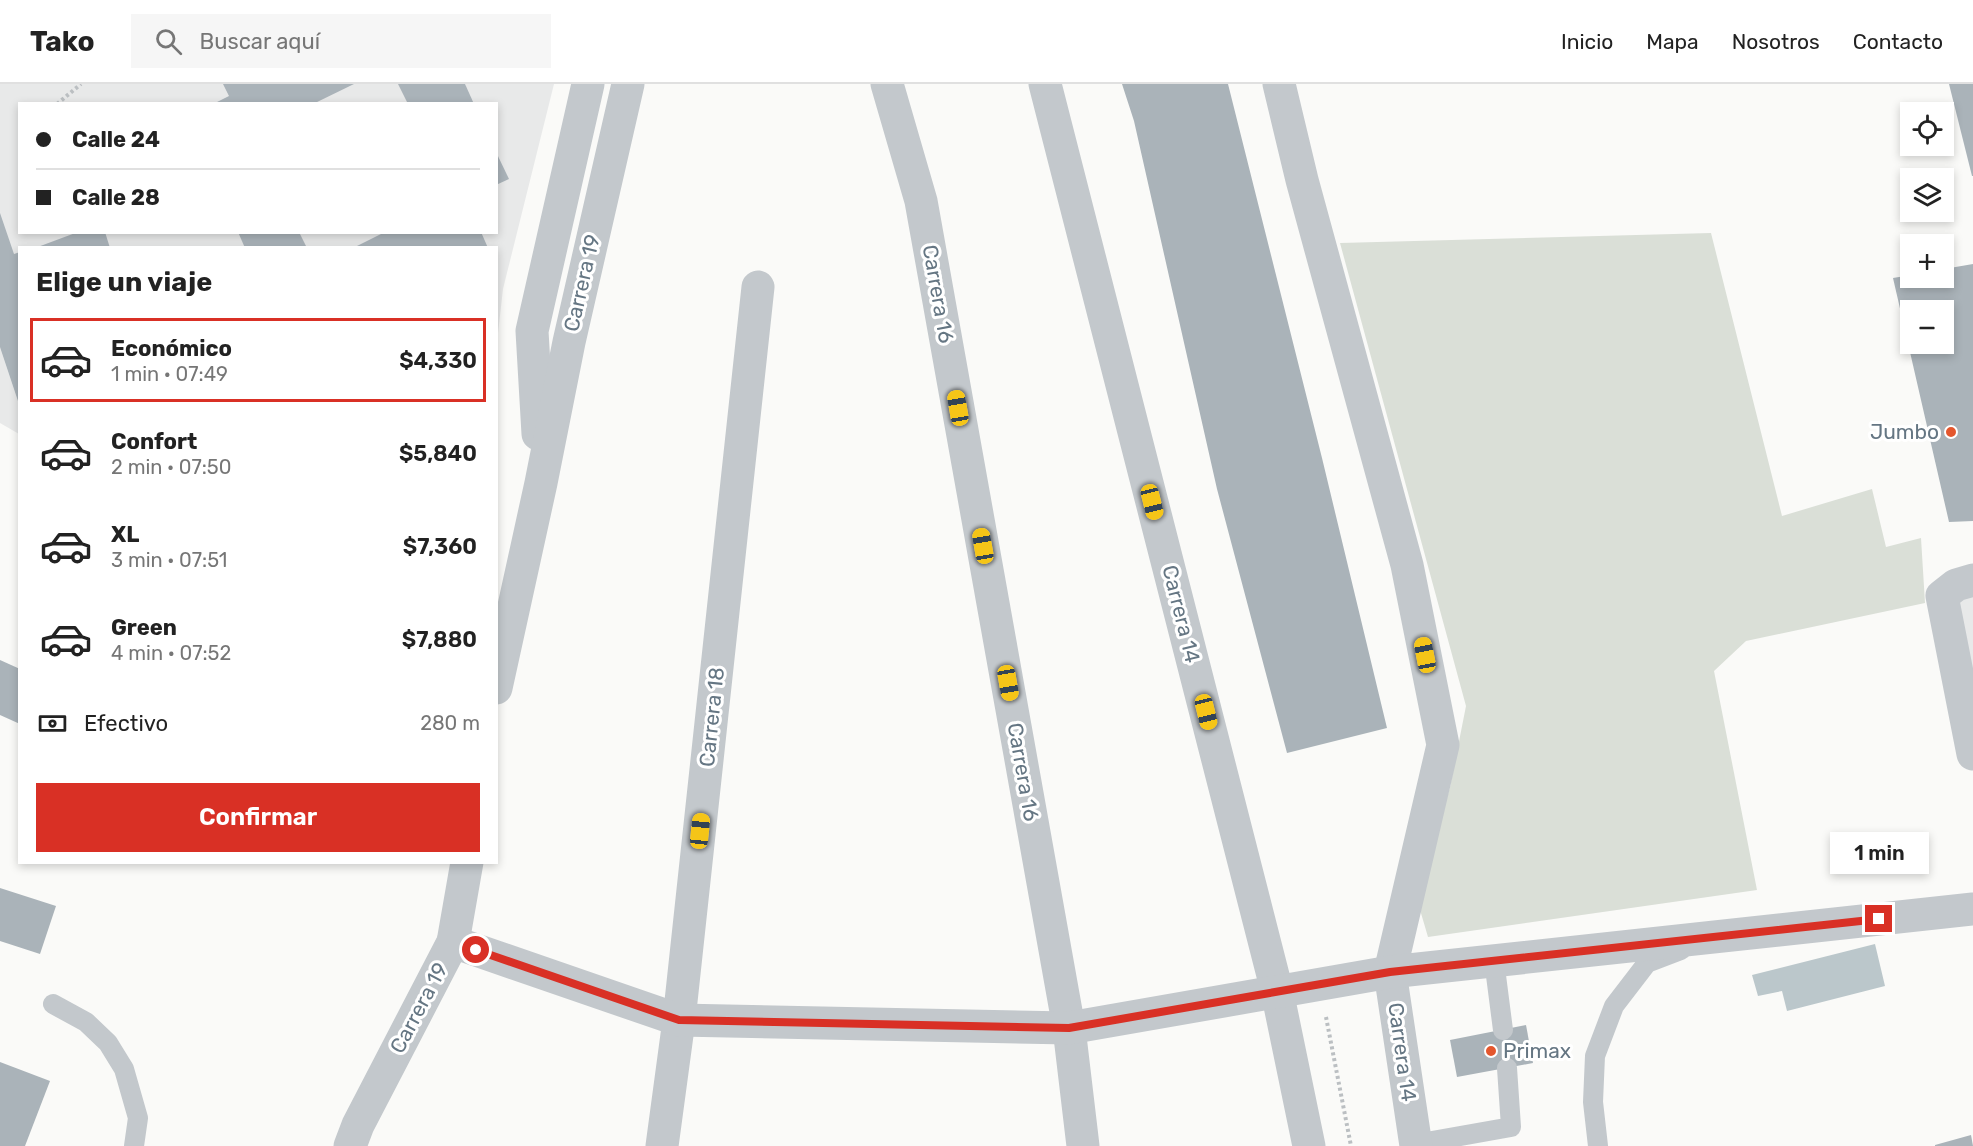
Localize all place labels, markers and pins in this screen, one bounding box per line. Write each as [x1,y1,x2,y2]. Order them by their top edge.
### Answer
place label: Jumbo [1870,419,1939,444]
marker: Jumbo [1944,425,1958,439]
place label: Primax [1503,1038,1571,1063]
marker: Primax [1484,1044,1498,1058]

